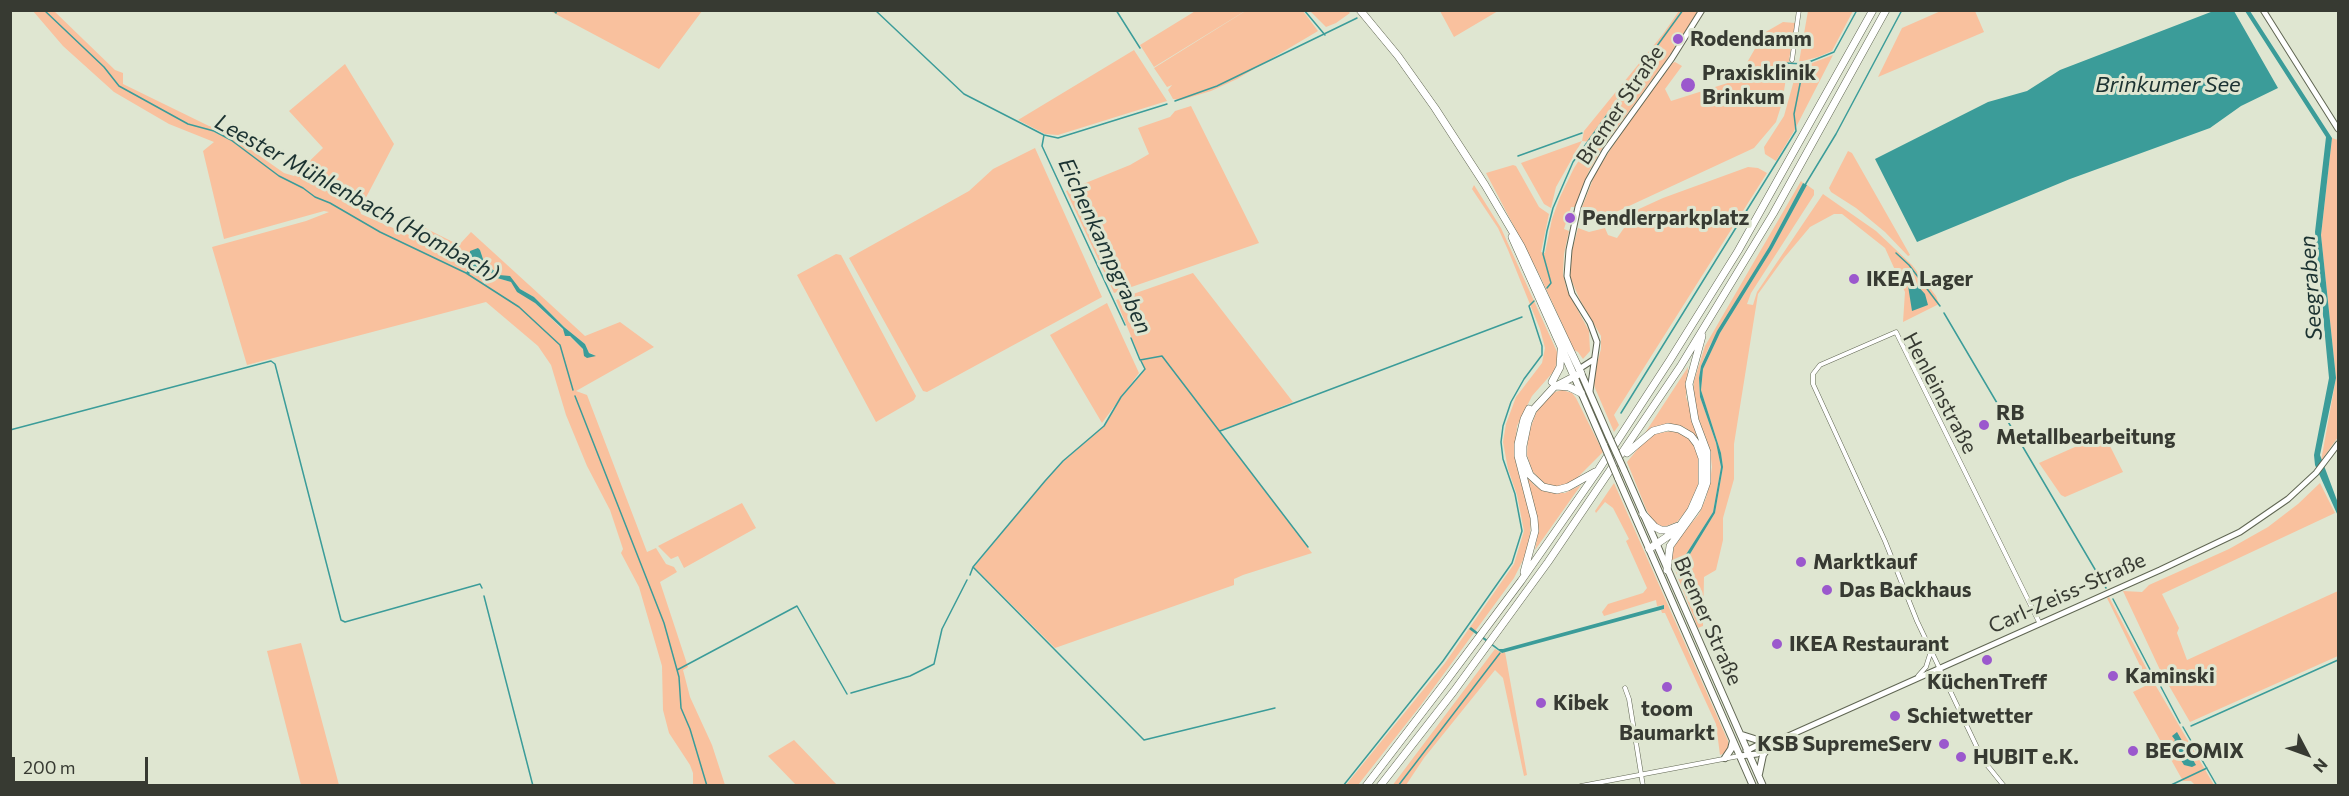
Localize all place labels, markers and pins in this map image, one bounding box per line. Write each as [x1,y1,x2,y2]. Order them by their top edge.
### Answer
place label: Rodendamm [1690,26,1812,52]
marker: Rodendamm [1671,32,1685,46]
place label: Praxisklinik Brinkum [1702,60,1816,110]
marker: Praxisklinik Brinkum [1679,76,1697,94]
place label: Pendlerparkplatz [1582,205,1749,231]
marker: Pendlerparkplatz [1563,211,1577,225]
place label: IKEA Lager [1866,266,1973,292]
marker: IKEA Lager [1847,272,1861,286]
place label: RB Metallbearbeitung [1996,400,2176,450]
marker: RB Metallbearbeitung [1977,418,1991,432]
place label: Marktkauf [1813,549,1917,575]
marker: Marktkauf [1794,555,1808,569]
place label: Das Backhaus [1839,577,1971,603]
marker: Das Backhaus [1820,583,1834,597]
place label: IKEA Restaurant [1789,631,1949,657]
marker: IKEA Restaurant [1770,637,1784,651]
marker: KüchenTreff [1980,653,1994,667]
place label: Kaminski [2125,663,2215,689]
place label: KüchenTreff [1927,669,2047,695]
marker: Kaminski [2106,669,2120,683]
marker: toom Baumarkt [1660,680,1674,694]
place label: Kibek [1553,690,1609,716]
marker: Kibek [1534,696,1548,710]
place label: toom Baumarkt [1619,696,1715,746]
place label: Schietwetter [1907,703,2033,729]
marker: Schietwetter [1888,709,1902,723]
place label: KSB SupremeServ [1757,731,1932,757]
marker: KSB SupremeServ [1937,737,1951,751]
place label: BECOMIX [2145,738,2244,764]
place label: HUBIT e.K. [1973,744,2079,770]
marker: BECOMIX [2126,744,2140,758]
marker: HUBIT e.K. [1954,750,1968,764]

